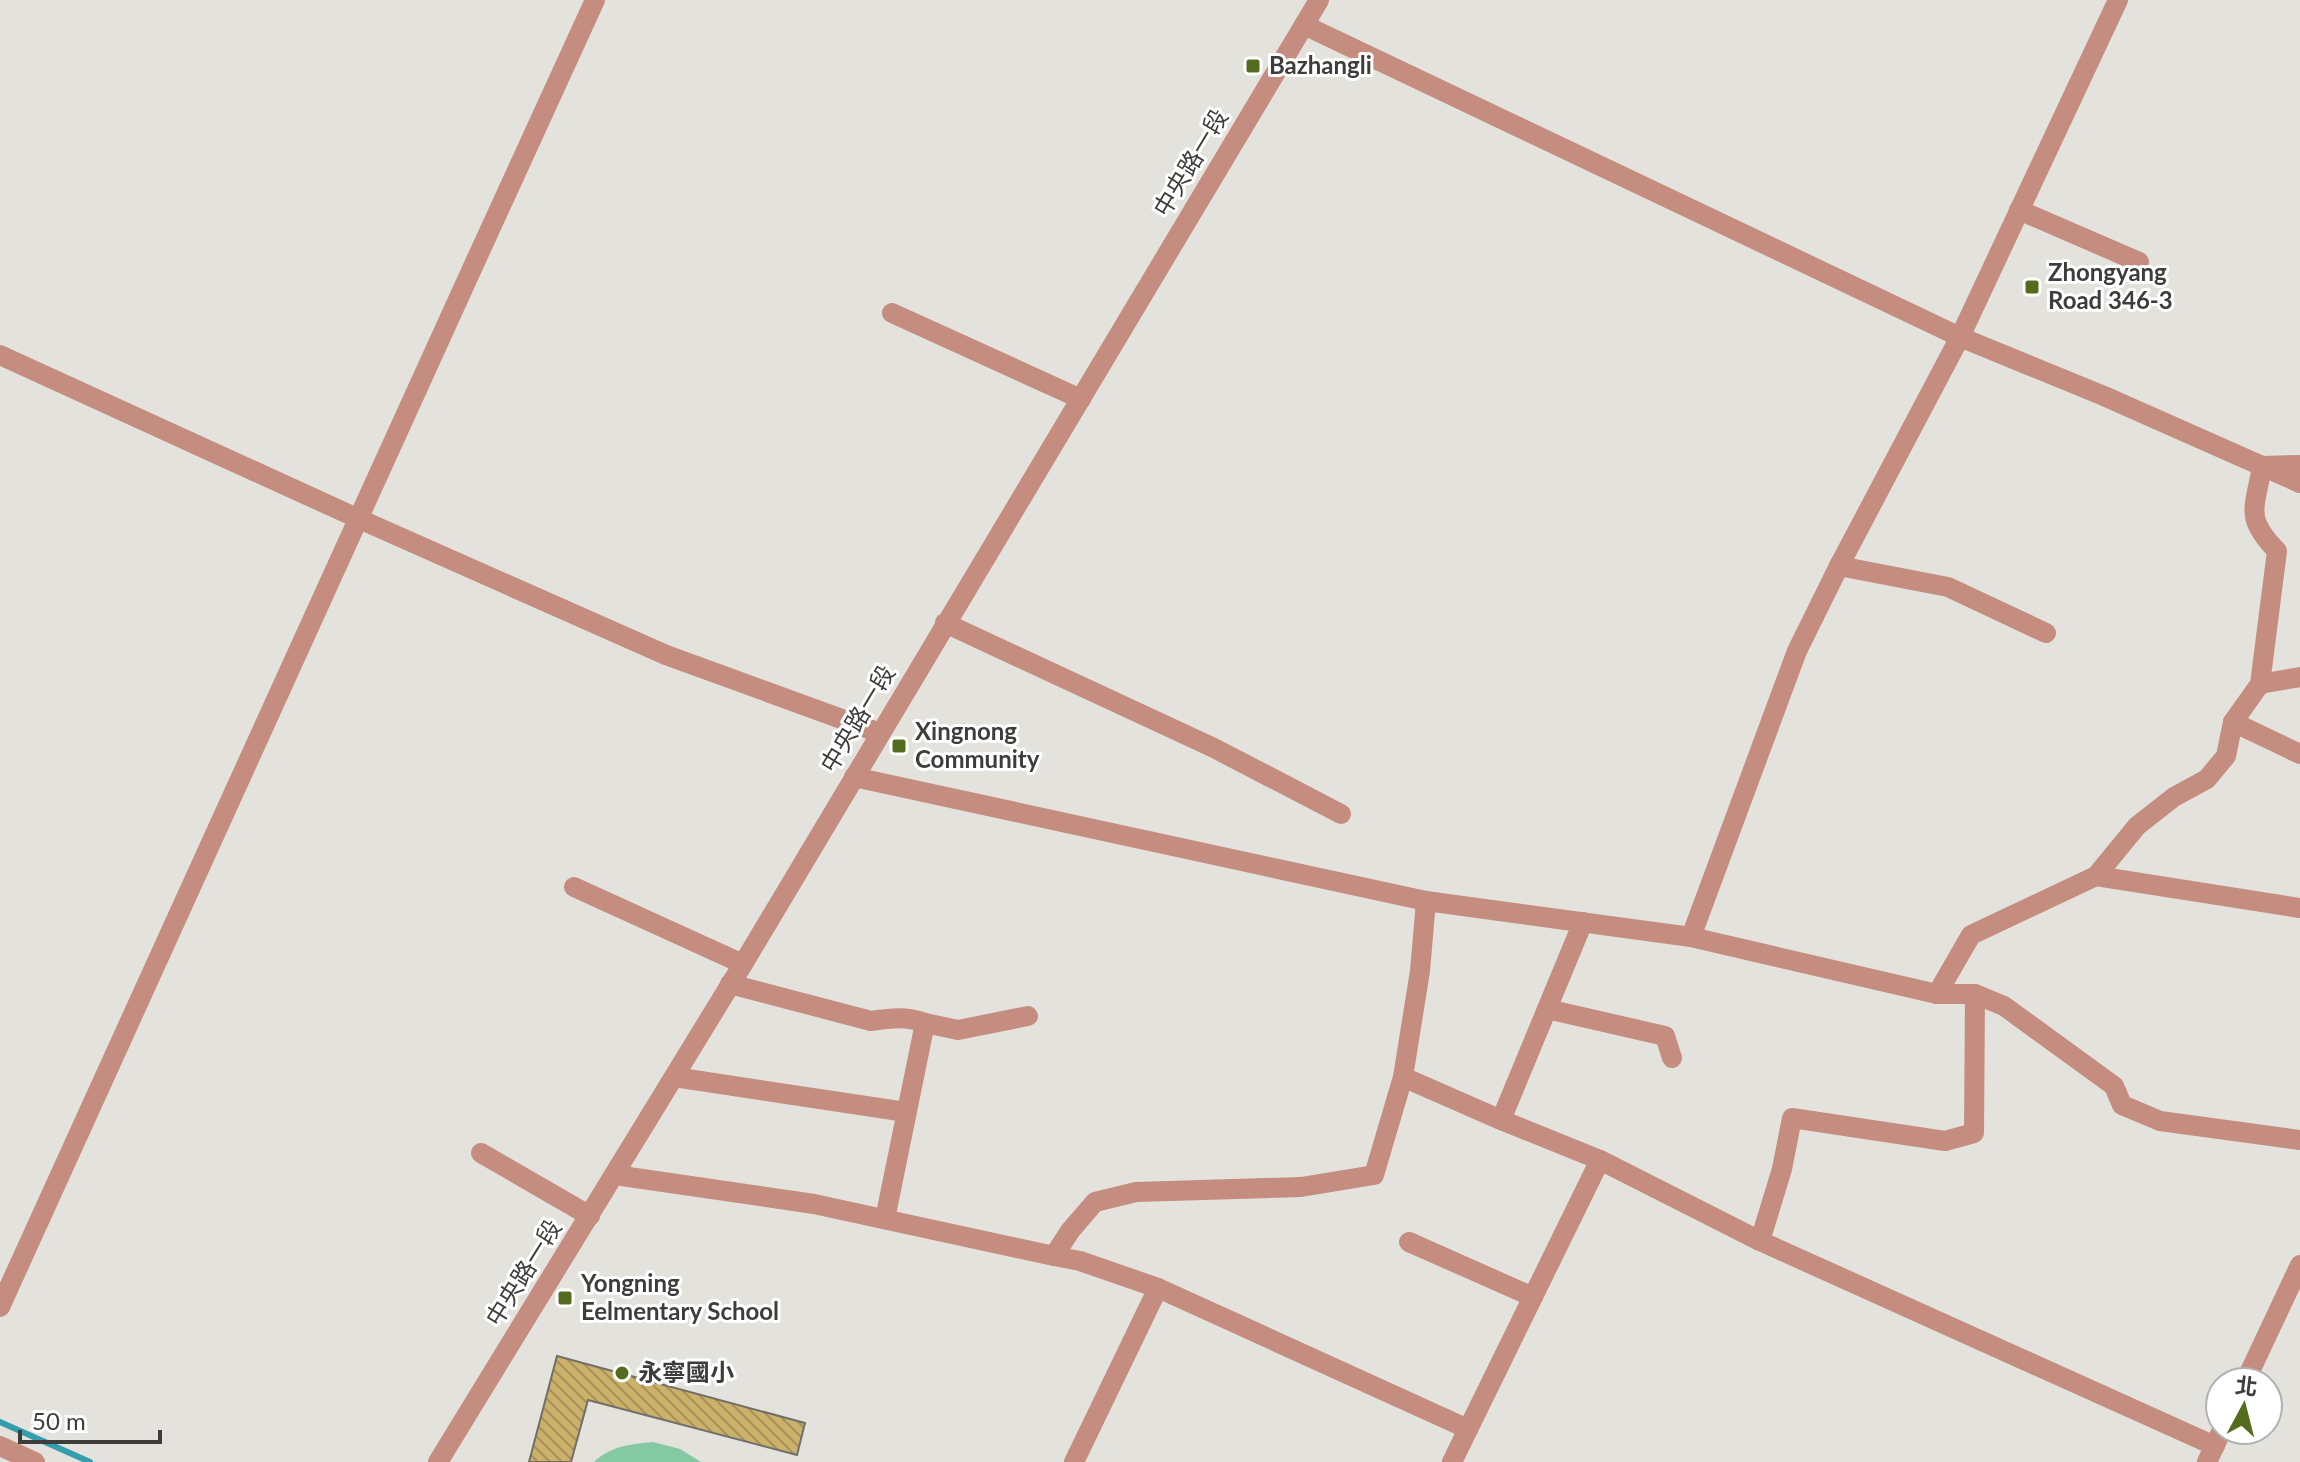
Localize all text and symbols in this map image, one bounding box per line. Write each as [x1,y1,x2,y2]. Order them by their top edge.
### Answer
place label: Bazhangli [1269,50,1372,79]
marker: Bazhangli [1244,57,1262,75]
street label: 中央路一段 [1146,103,1233,221]
place label: Zhongyang Road 346-3 [2048,257,2173,314]
marker: Zhongyang Road 346-3 [2023,278,2041,296]
street label: 中央路一段 [813,659,900,777]
place label: Xingnong Community [915,716,1040,773]
marker: Xingnong Community [890,737,908,755]
street label: 中央路一段 [479,1214,567,1331]
place label: Yongning Eelmentary School [580,1268,779,1325]
marker: Yongning Eelmentary School [556,1289,574,1307]
place label: 永寧國小 [638,1357,734,1386]
marker: 永寧國小 [613,1364,631,1382]
north arrow [2204,1366,2284,1446]
text: 北 [2234,1371,2259,1400]
scale bar [20,1394,160,1444]
text: 50 m [32,1406,86,1435]

